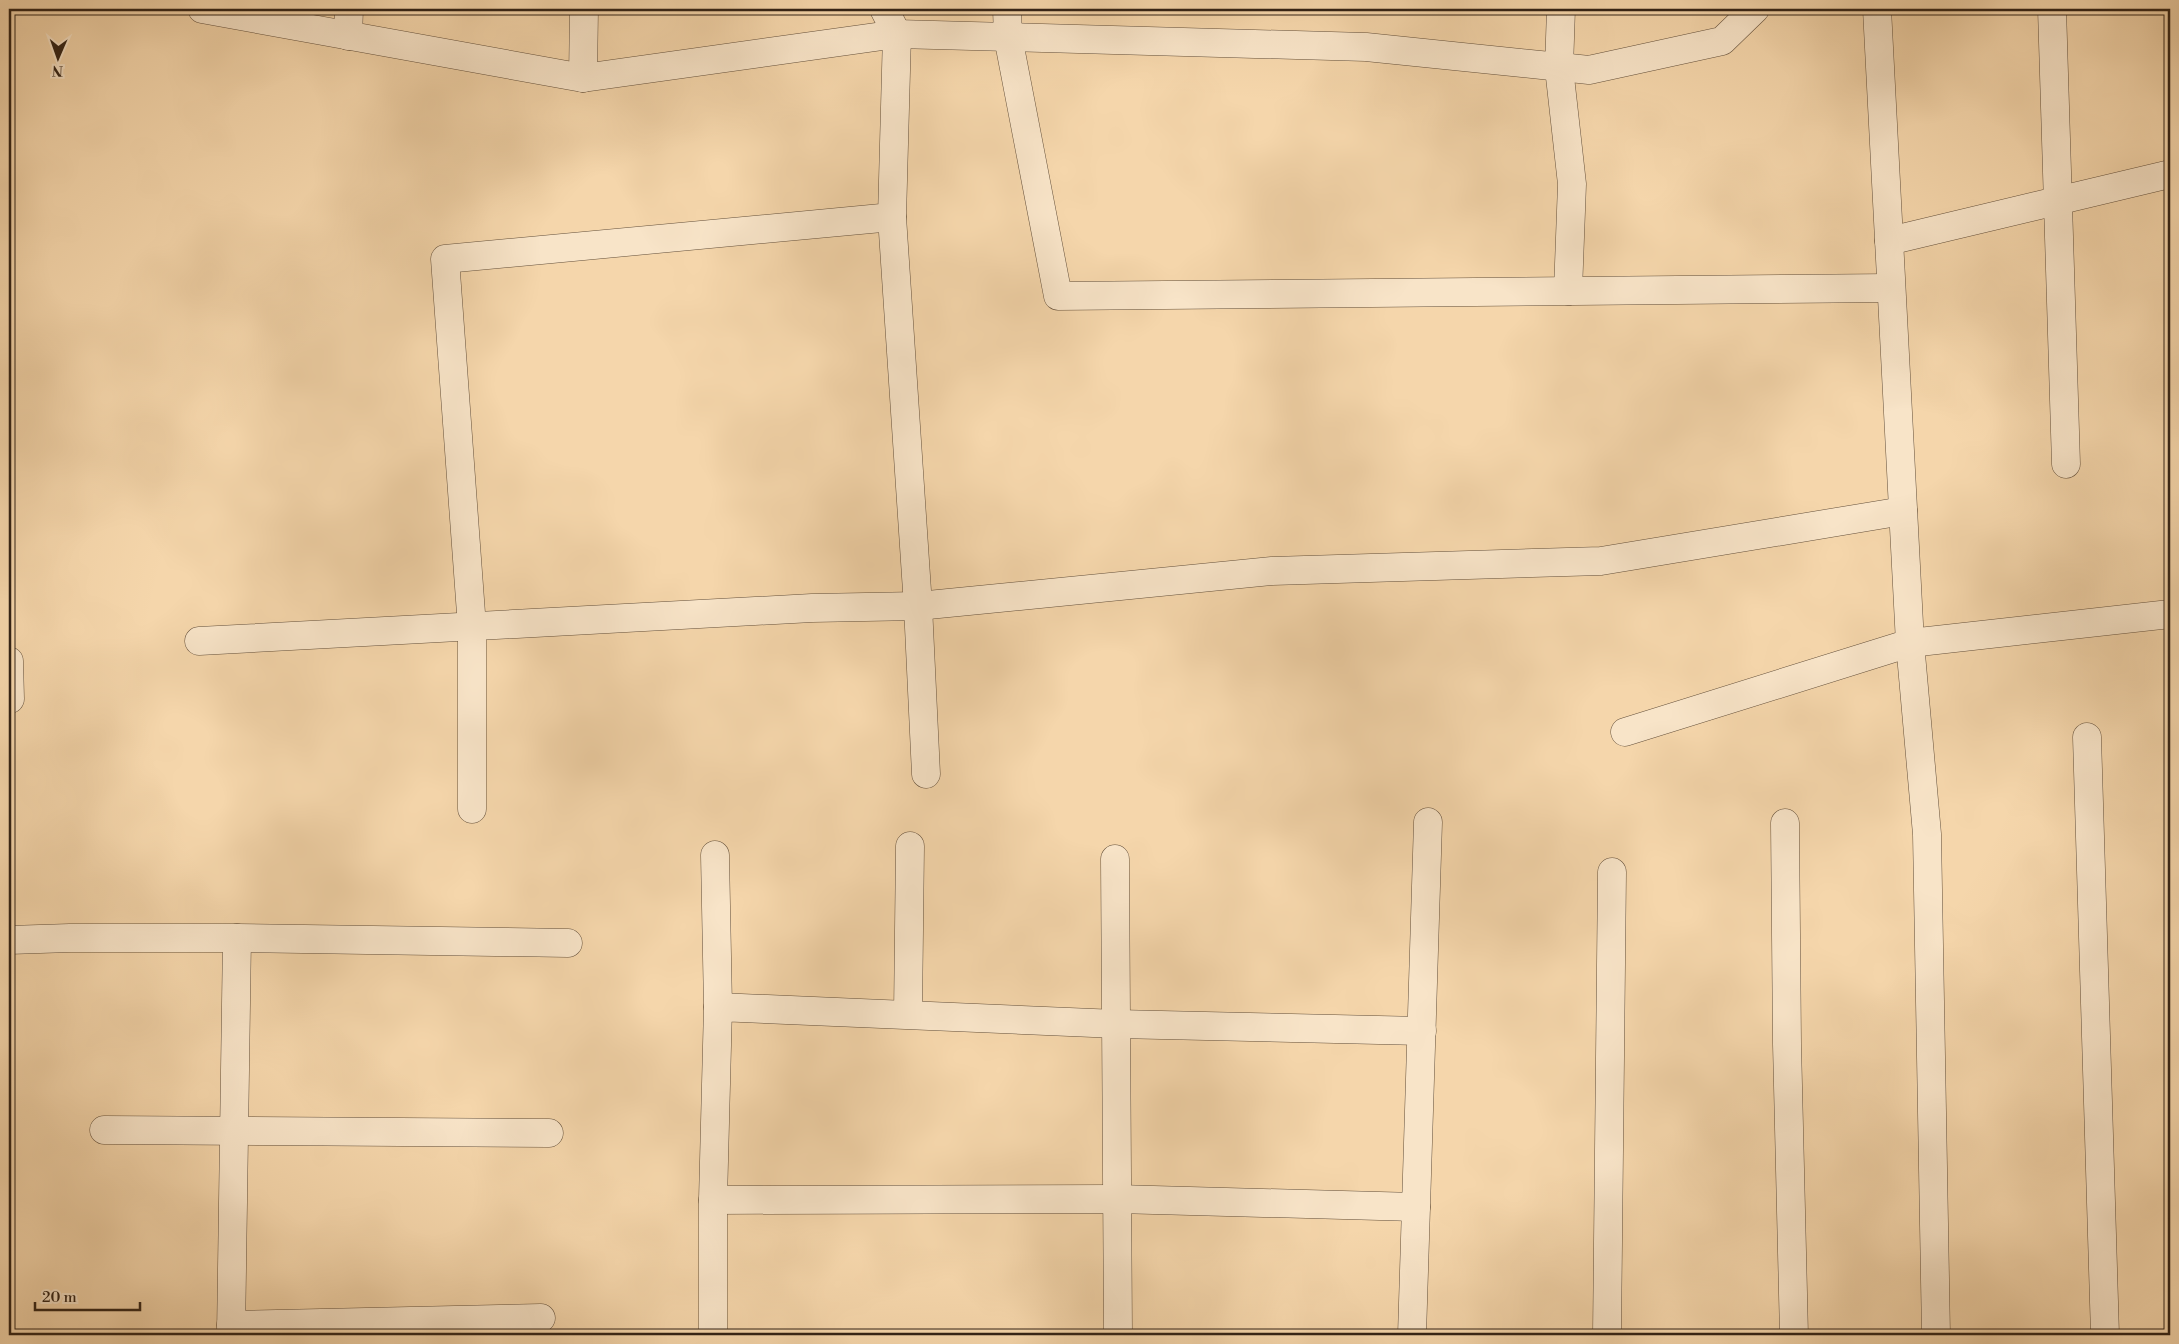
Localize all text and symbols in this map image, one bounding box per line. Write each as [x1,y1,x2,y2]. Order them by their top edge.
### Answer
north arrow [32,32,82,82]
text: N [52,61,63,79]
scale bar [35,1279,140,1311]
text: 20 m [42,1288,77,1307]

